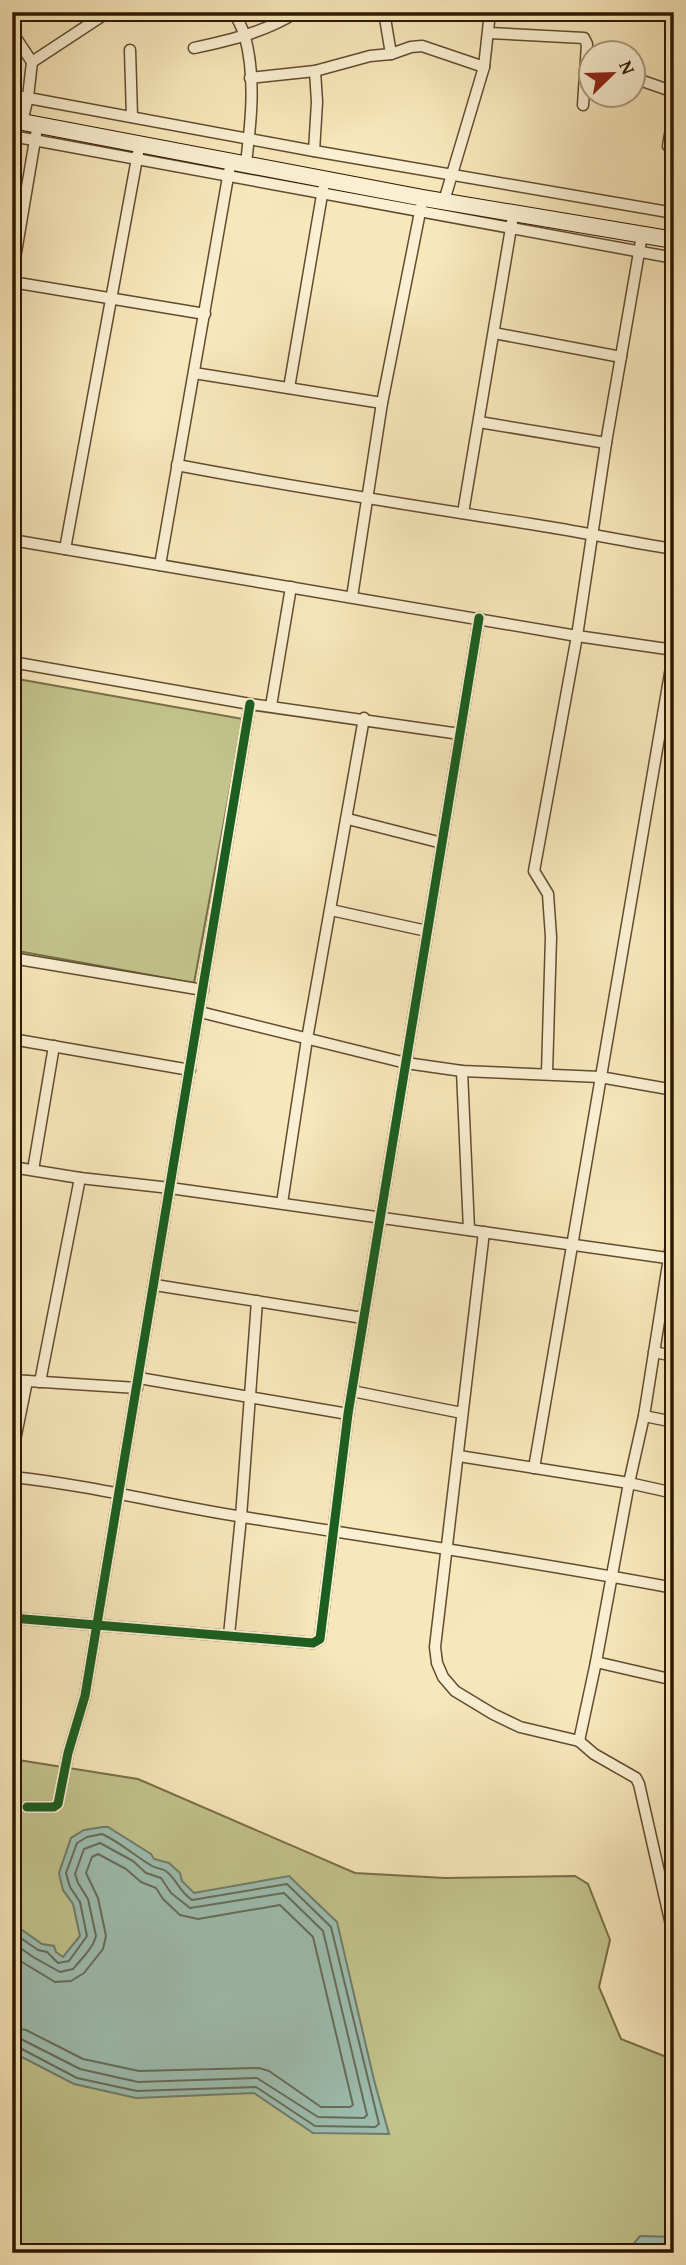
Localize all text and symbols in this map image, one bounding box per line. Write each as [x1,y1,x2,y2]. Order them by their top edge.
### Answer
north arrow [578,38,648,108]
text: N [612,56,643,79]

